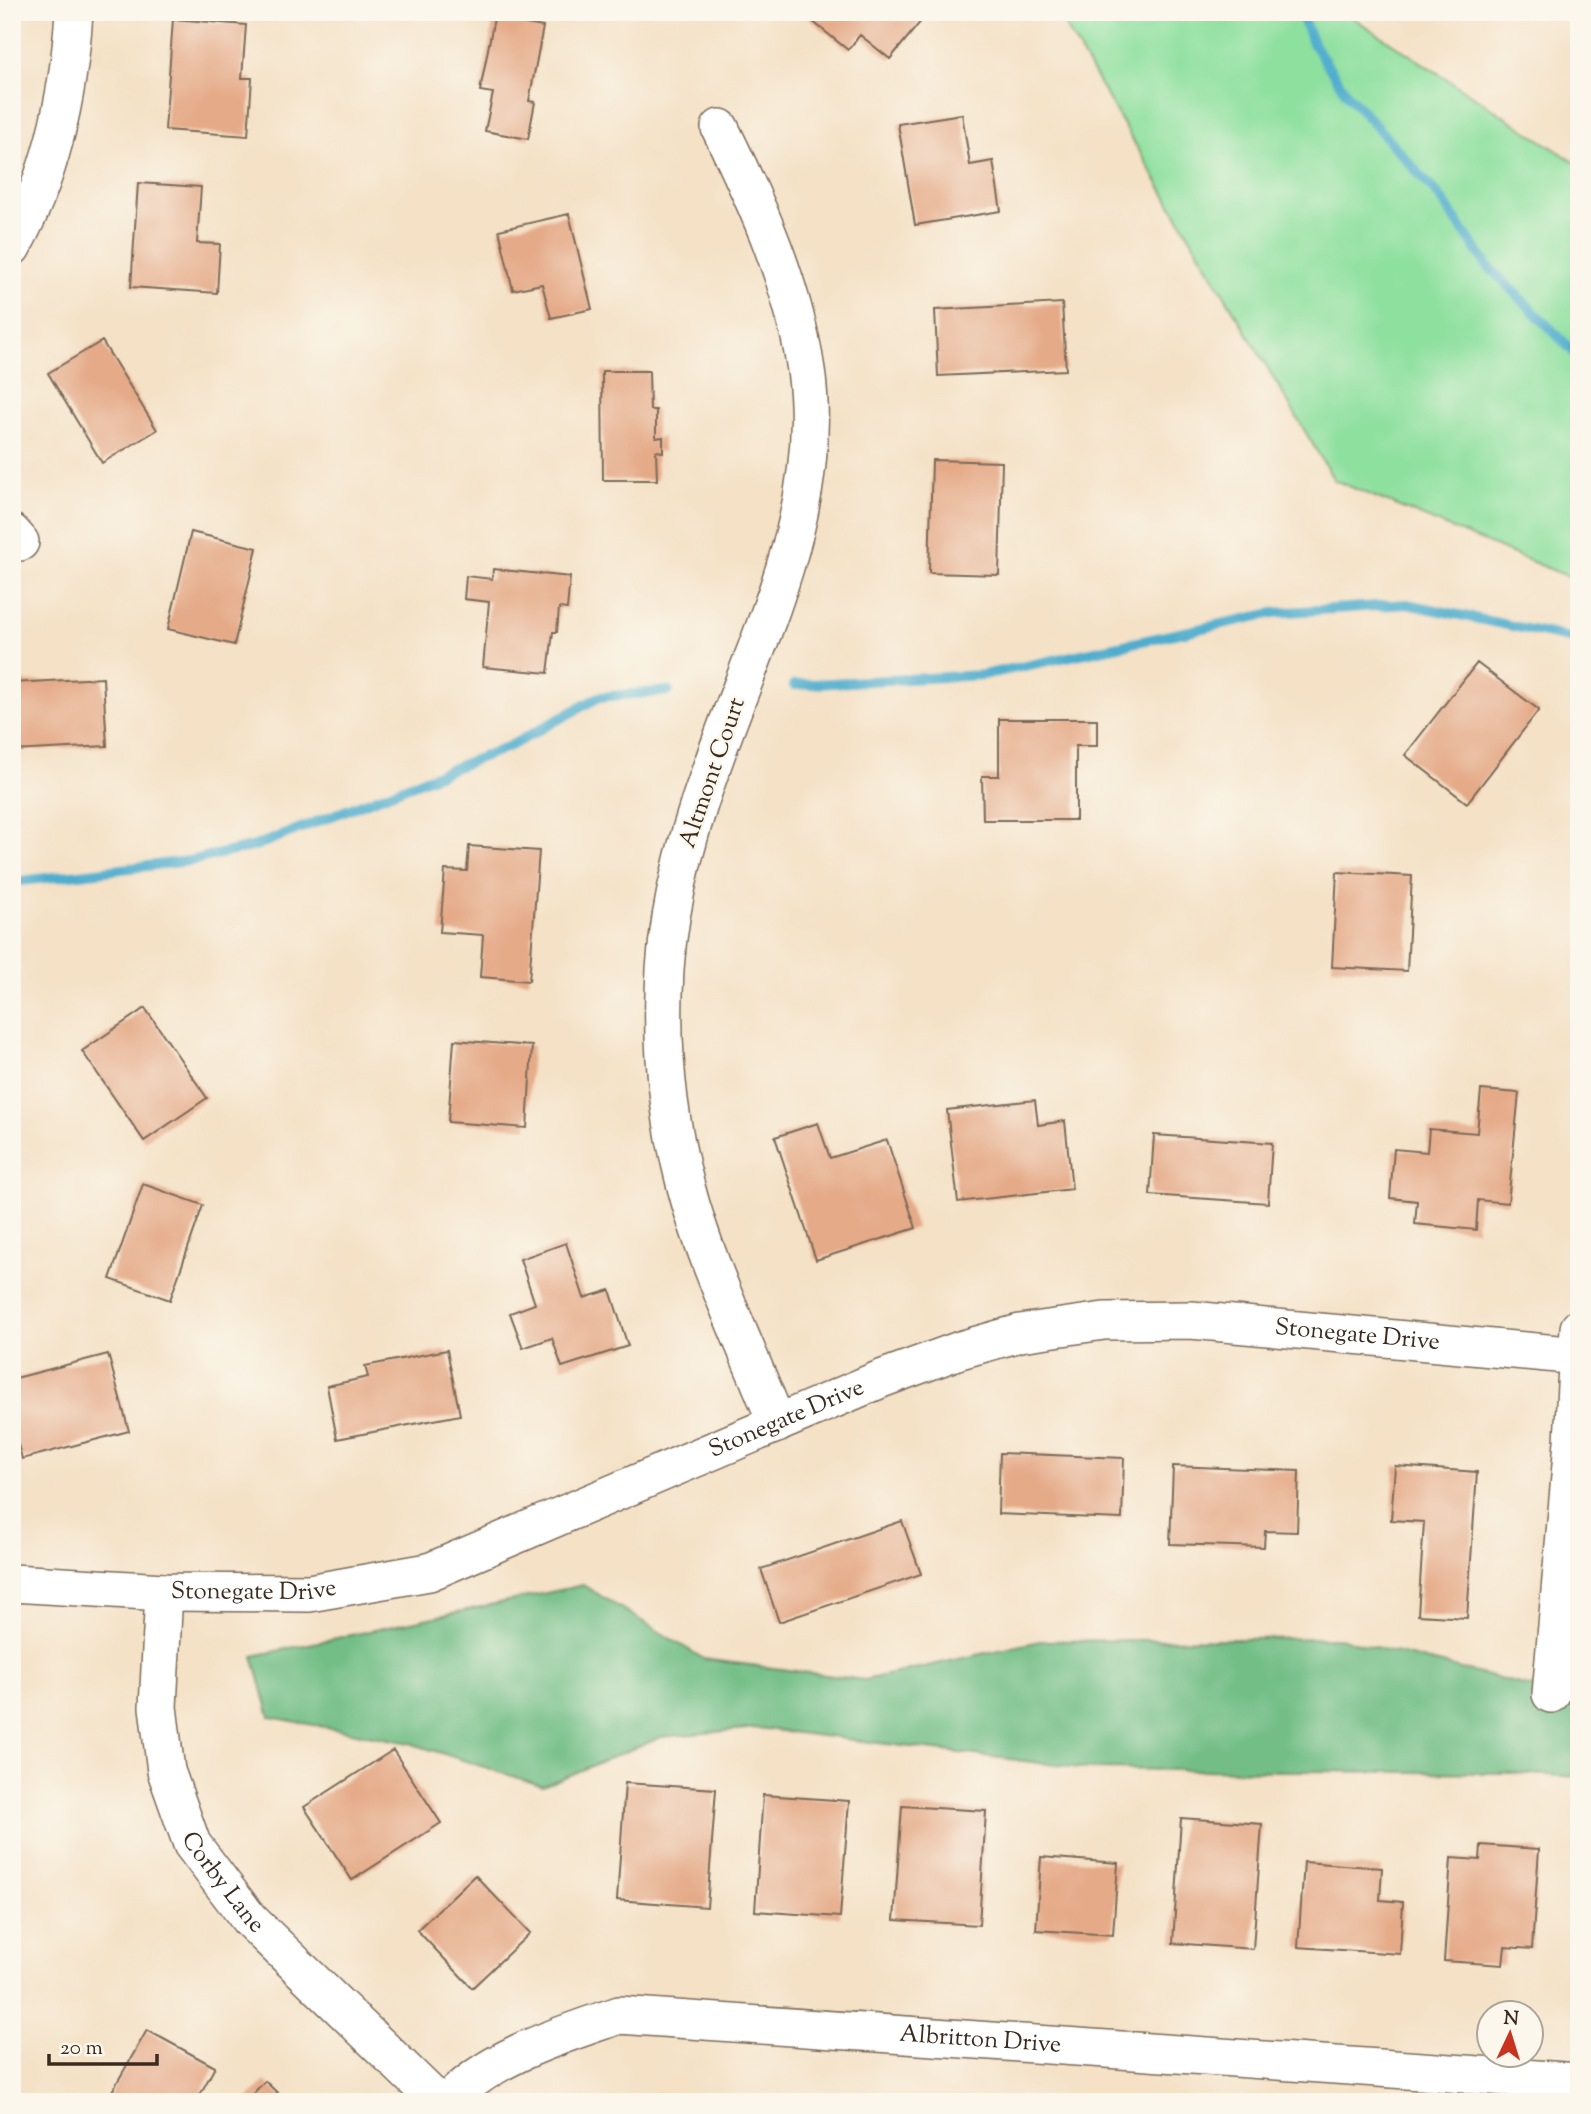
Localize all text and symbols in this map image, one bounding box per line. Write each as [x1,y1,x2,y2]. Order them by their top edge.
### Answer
street label: Altmont Court [671,693,755,853]
street label: Stonegate Drive [1273,1311,1441,1360]
street label: Stonegate Drive [704,1371,870,1467]
street label: Stonegate Drive [171,1572,339,1610]
street label: Corby Lane [172,1827,272,1942]
north arrow [1476,1998,1546,2068]
text: N [1503,2006,1520,2034]
street label: Albritton Drive [898,2018,1062,2063]
scale bar [49,2023,158,2067]
text: 20 m [60,2034,103,2064]

